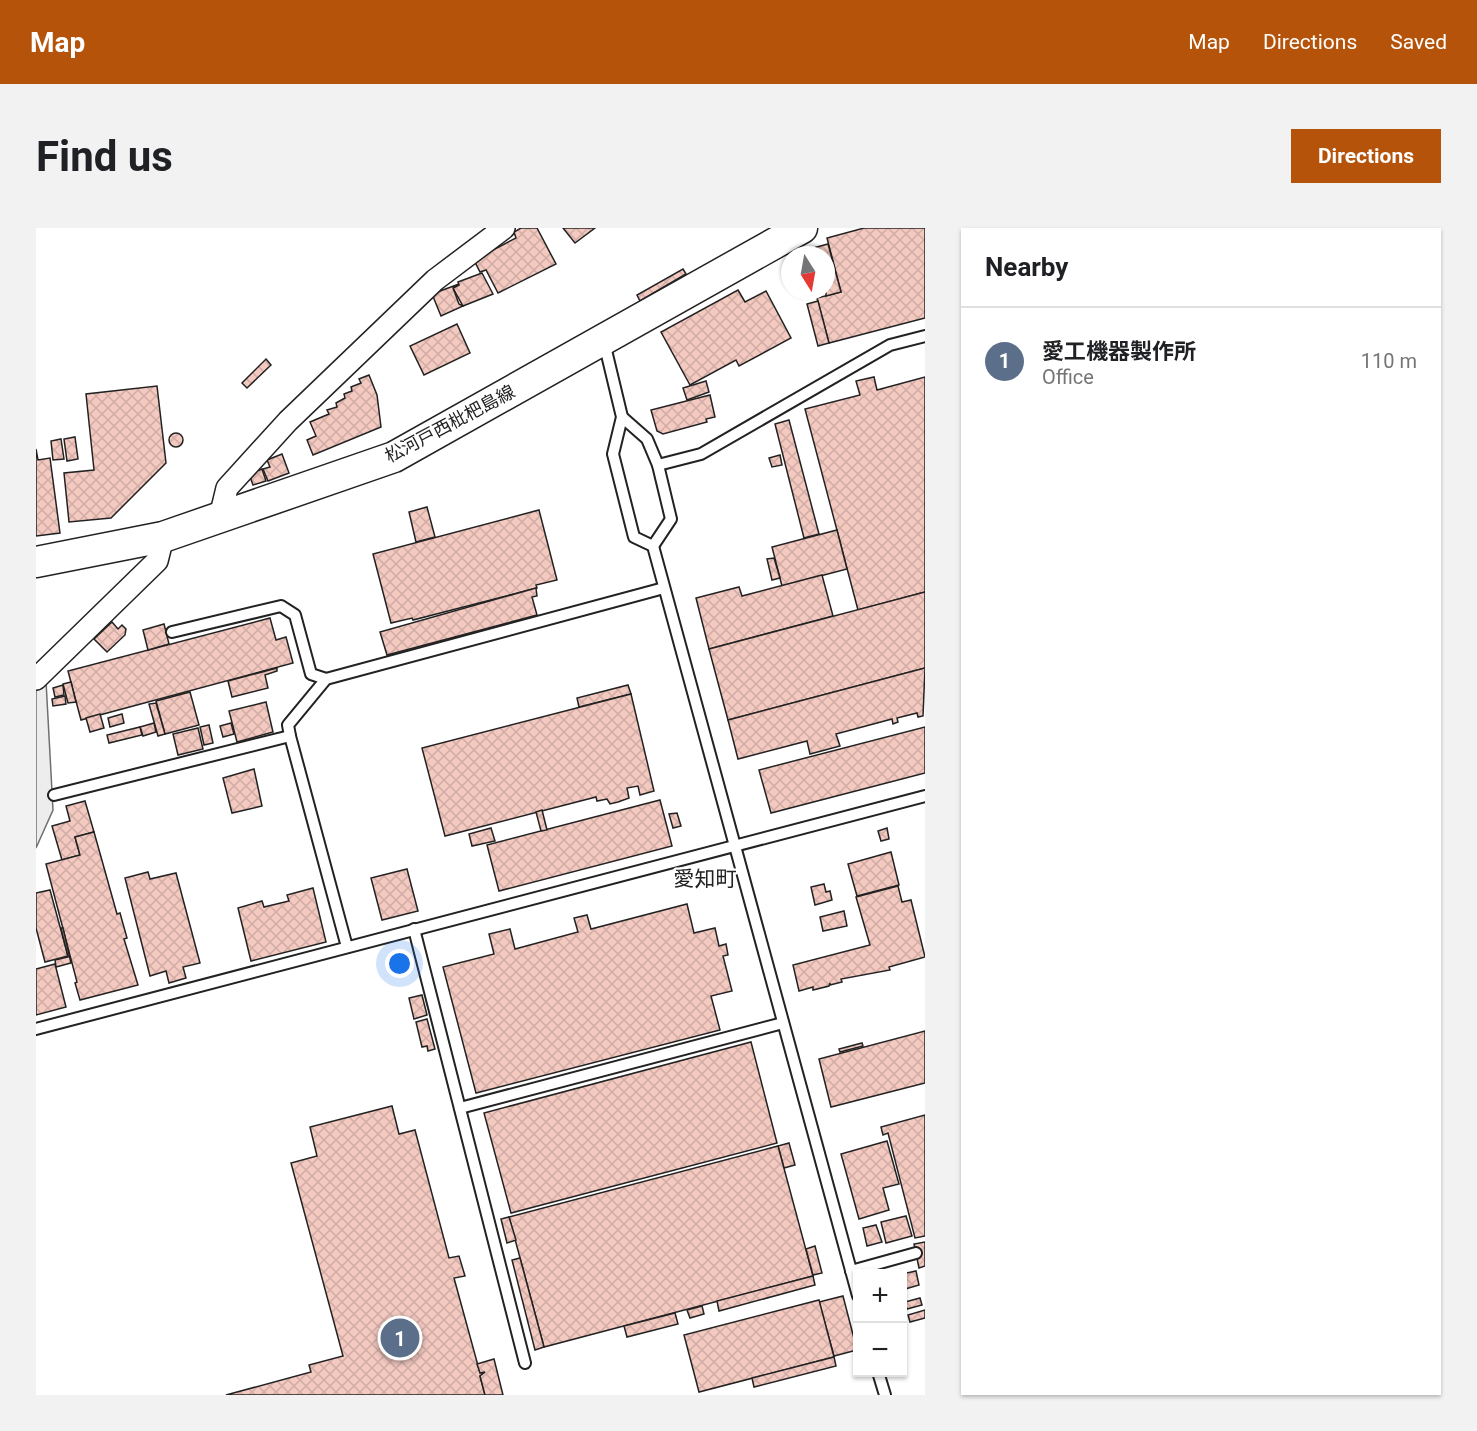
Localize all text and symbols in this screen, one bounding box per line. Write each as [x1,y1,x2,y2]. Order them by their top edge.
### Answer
text: Map [30,26,85,59]
text: Map [1188,30,1230,54]
text: Directions [1263,30,1357,54]
text: Saved [1390,30,1447,54]
button: Directions [1291,129,1441,183]
text: Find us [36,132,173,181]
north arrow [781,246,835,300]
text: Nearby [985,252,1068,282]
text: 愛工機器製作所 [1042,339,1196,364]
text: 1 [999,349,1010,373]
text: 110 m [1361,349,1417,373]
text: Office [1042,365,1094,389]
street label: 松河戸西枇杷島線 [381,380,518,467]
district label: 愛知町 [674,867,737,891]
your location [385,949,414,978]
map controls [853,1269,907,1377]
button: + [853,1269,907,1323]
pin: 1 [380,1316,420,1360]
button: − [853,1323,907,1377]

